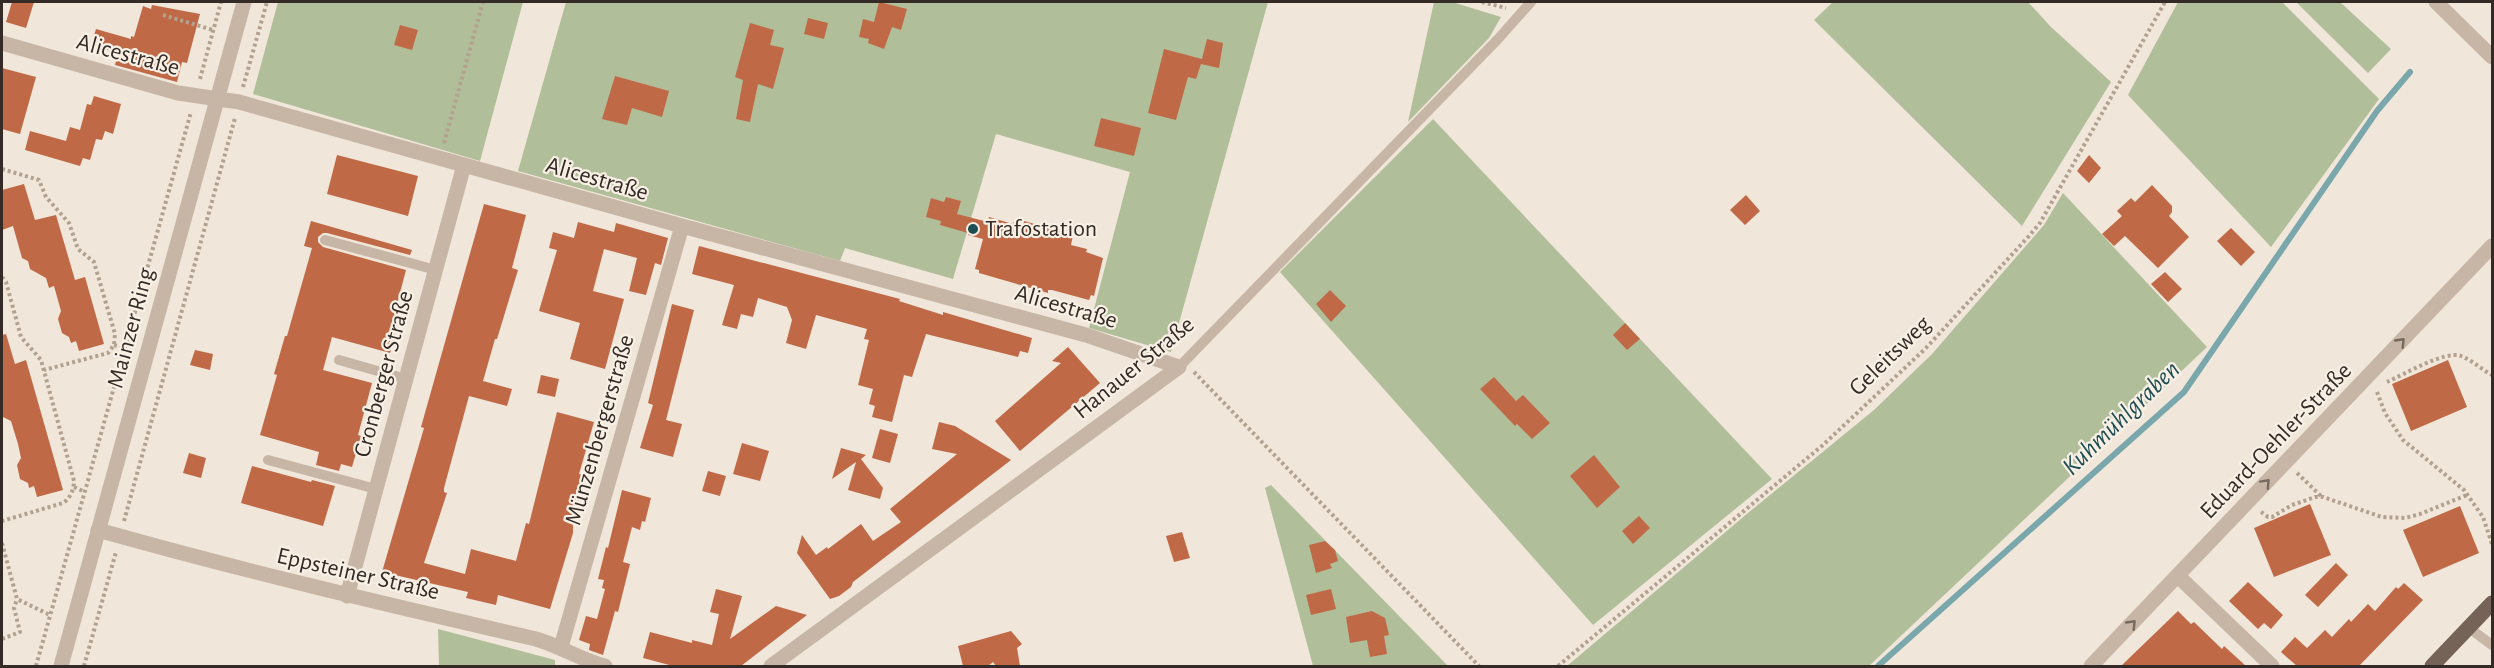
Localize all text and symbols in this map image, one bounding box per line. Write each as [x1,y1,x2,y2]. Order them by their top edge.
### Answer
street label: Alicestraße [74,30,182,80]
street label: Alicestraße [543,153,651,205]
place label: Trafostation [985,217,1097,241]
marker: Trafostation [966,222,980,236]
street label: Mainzer Ring [103,265,159,391]
street label: Alicestraße [1012,281,1120,333]
street label: Cronberger Straße [350,288,418,460]
street label: Geleitsweg [1845,311,1935,400]
street label: Hanauer Straße [1069,312,1199,424]
street label: Münzenbergerstraße [561,332,639,528]
one-way arrow [2394,339,2405,349]
water label: Kuhmühlgraben [2057,356,2185,480]
street label: Eduard-Oehler-Straße [2196,359,2356,523]
one-way arrow [2259,480,2270,491]
street label: Eppsteiner Straße [274,544,442,604]
one-way arrow [2124,621,2135,632]

